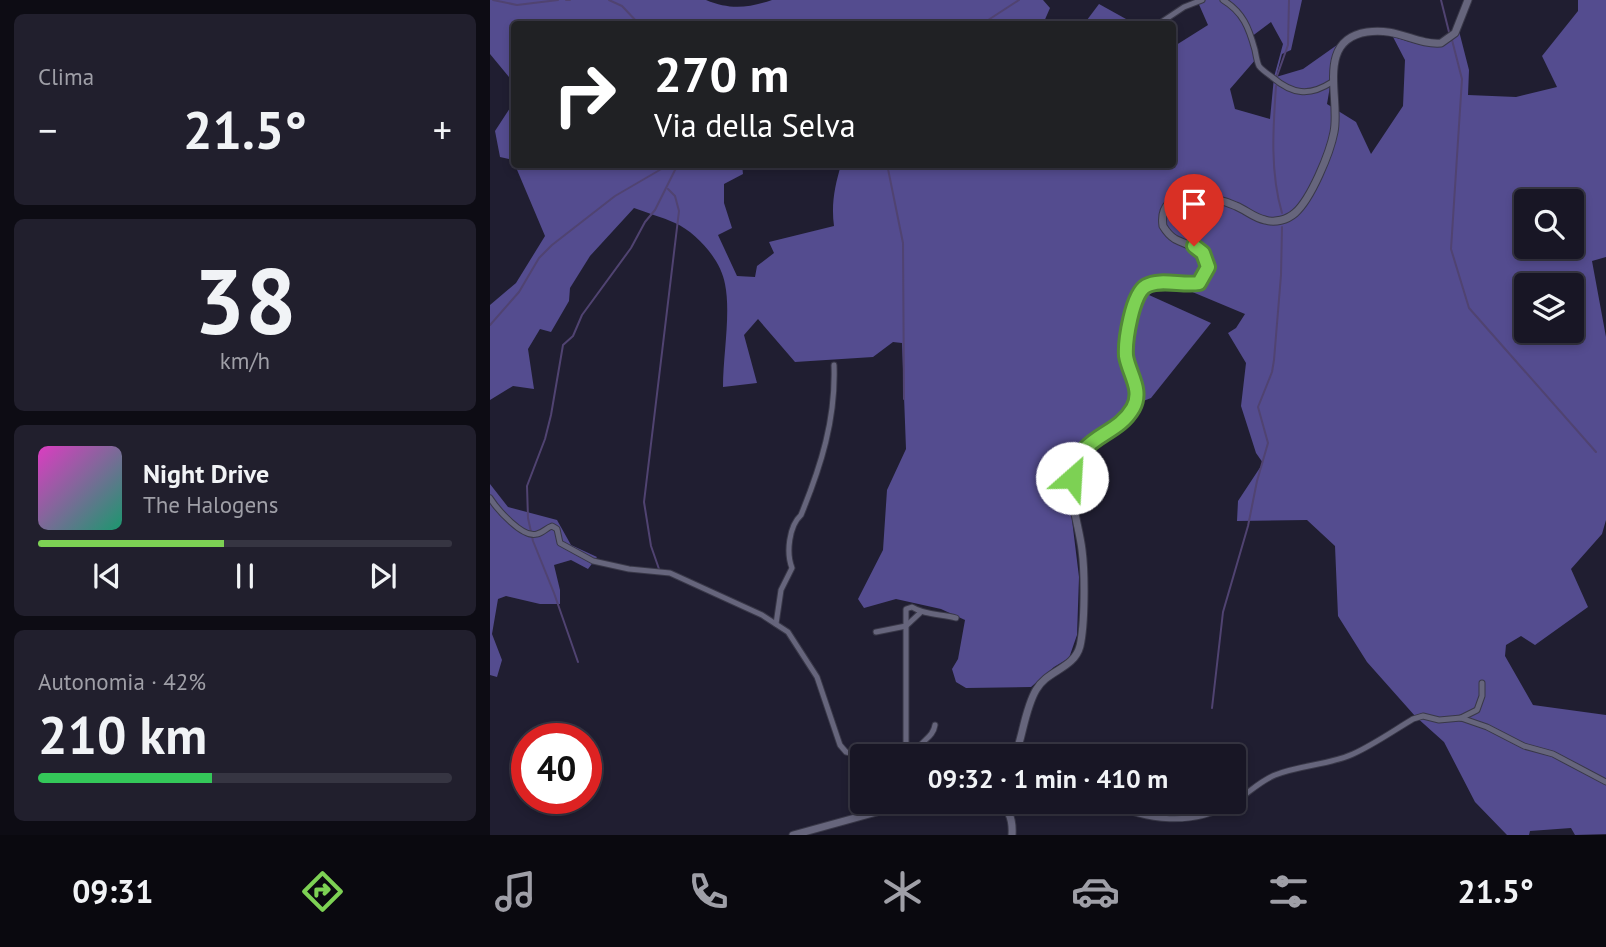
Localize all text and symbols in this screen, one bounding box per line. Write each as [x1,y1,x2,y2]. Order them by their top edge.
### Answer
text: 270 m [654,42,789,106]
icon: right [539,49,630,140]
text: Clima [38,62,94,91]
text: 21.5° [183,96,307,163]
text: Via della Selva [654,104,856,146]
text: − [38,105,57,154]
text: + [433,105,452,154]
pin [1164,174,1224,246]
icon: arrive [1175,185,1213,223]
map controls [1514,189,1584,343]
button: search [1514,189,1584,259]
text: 38 [193,241,297,359]
button: layers [1514,273,1584,343]
text: km/h [220,346,270,375]
position arrow [1035,441,1109,515]
text: Night Drive [143,457,269,490]
text: The Halogens [143,490,278,519]
icon: previous [88,557,126,595]
icon: pause [226,557,264,595]
icon: next [364,557,402,595]
text: Autonomia · 42% [38,667,206,696]
text: 210 km [38,701,207,768]
speed limit sign: 40 [511,723,602,814]
text: 09:32 · 1 min · 410 m [928,762,1168,795]
icon: directions [298,867,347,916]
icon: music [491,867,540,916]
icon: phone [684,867,733,916]
icon: climate [878,867,927,916]
icon: car [1071,867,1120,916]
icon: filters [1264,867,1313,916]
text: 09:31 [72,870,153,912]
text: 21.5° [1458,870,1534,912]

